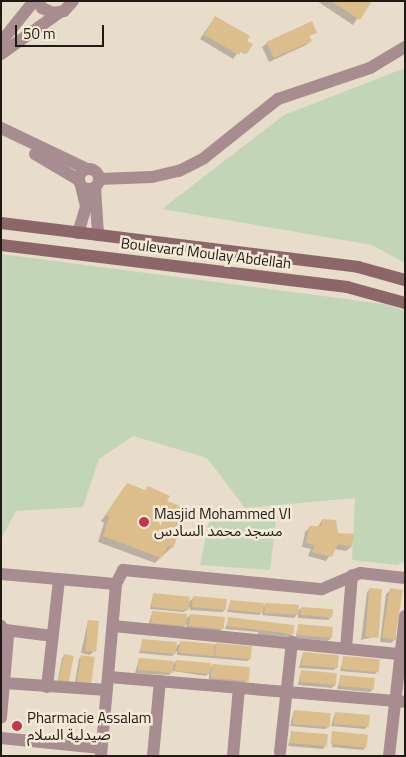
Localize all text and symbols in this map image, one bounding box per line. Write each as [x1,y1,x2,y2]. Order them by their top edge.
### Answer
scale bar [18,15,106,47]
text: 50 m [23,22,56,45]
street label: Boulevard Moulay Abdellah [120,234,292,272]
place label: Masjid Mohammed VI مسجد محمد السادس [154,504,291,539]
marker: Masjid Mohammed VI مسجد محمد السادس [138,516,150,528]
place label: Pharmacie Assalam صيدلية السلام [27,708,151,743]
marker: Pharmacie Assalam صيدلية السلام [11,720,23,732]

